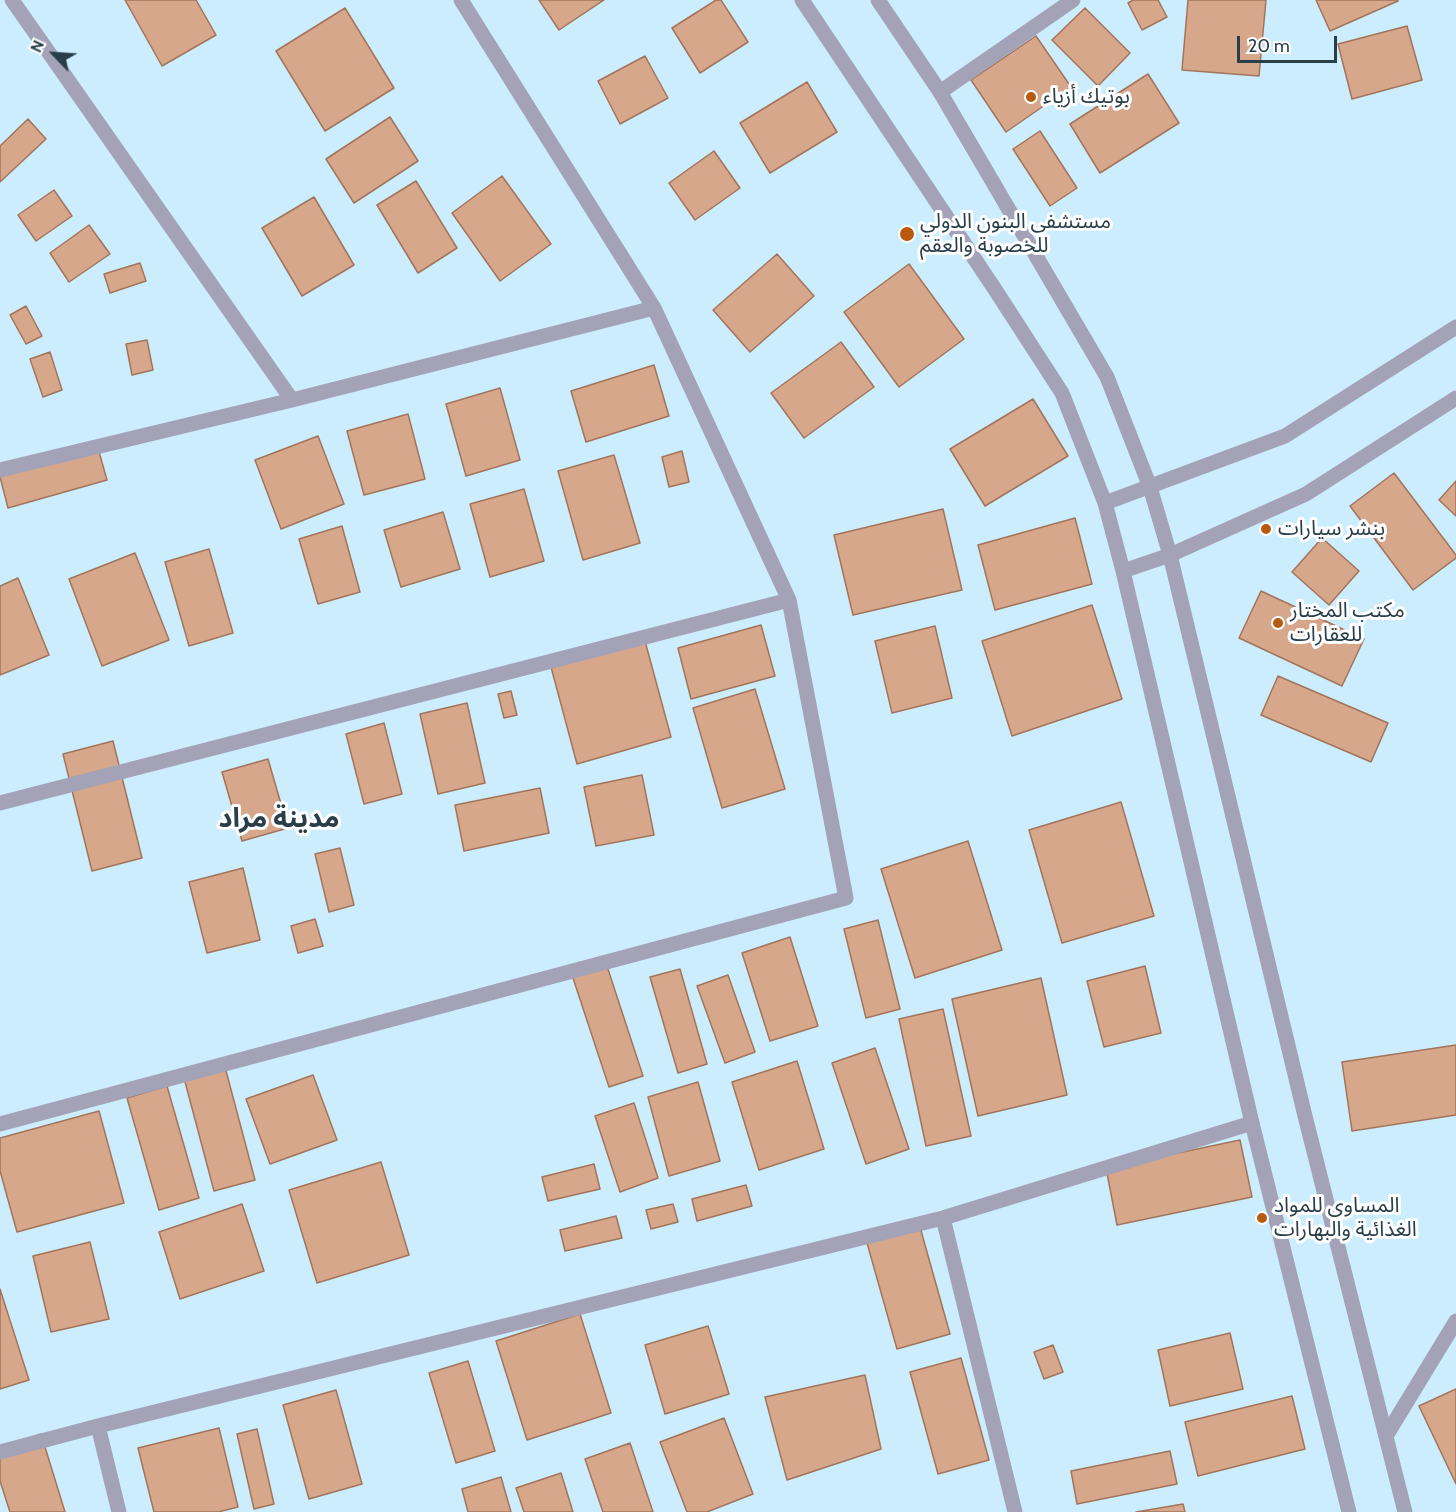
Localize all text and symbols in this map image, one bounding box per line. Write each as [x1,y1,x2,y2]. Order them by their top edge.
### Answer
north arrow [24,24,84,84]
scale bar [1240,24,1340,62]
text: 20 m [1248,35,1290,57]
text: N [26,37,48,55]
place label: بوتيك أزياء [1043,84,1130,110]
marker: بوتيك أزياء [1024,90,1038,104]
place label: مستشفى البنون الدولي للخصوبة والعقم [920,209,1111,259]
marker: مستشفى البنون الدولي للخصوبة والعقم [898,225,916,243]
place label: بنشر سيارات [1278,516,1385,542]
marker: بنشر سيارات [1259,522,1273,536]
place label: مكتب المختار للعقارات [1290,598,1405,648]
marker: مكتب المختار للعقارات [1271,616,1285,630]
district label: مدينة مراد [219,803,339,835]
place label: المساوى للمواد الغذائية والبهارات [1274,1193,1417,1243]
marker: المساوى للمواد الغذائية والبهارات [1255,1211,1269,1225]

